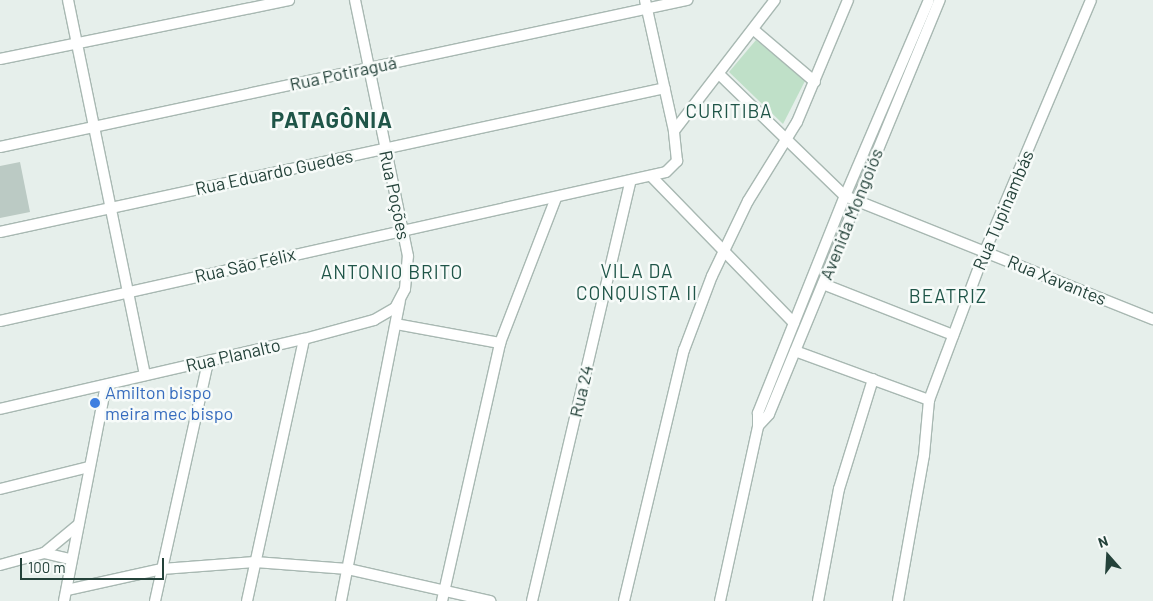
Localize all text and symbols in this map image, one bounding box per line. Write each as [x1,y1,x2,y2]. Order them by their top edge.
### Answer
street label: Rua Potiraguá [288,51,398,95]
district label: CURITIBA [684,100,774,122]
district label: PATAGÔNIA [270,107,394,133]
street label: Rua Eduardo Guedes [193,145,355,199]
street label: Avenida Mongoiós [815,145,887,283]
street label: Rua Tupinambás [968,147,1038,273]
street label: Rua Poções [375,148,415,242]
street label: Rua São Félix [192,243,298,287]
street label: Rua Xavantes [1004,250,1110,310]
district label: VILA DA CONQUISTA II [575,260,699,304]
district label: ANTONIO BRITO [319,261,465,283]
district label: BEATRIZ [908,285,988,307]
street label: Rua Planalto [184,334,282,376]
street label: Rua 24 [565,363,597,419]
place label: Amilton bispo meira mec bispo [105,382,233,424]
marker: Amilton bispo meira mec bispo [89,397,101,409]
north arrow [1083,531,1133,581]
text: N [1096,532,1110,551]
scale bar [22,548,166,580]
text: 100 m [28,558,66,576]

